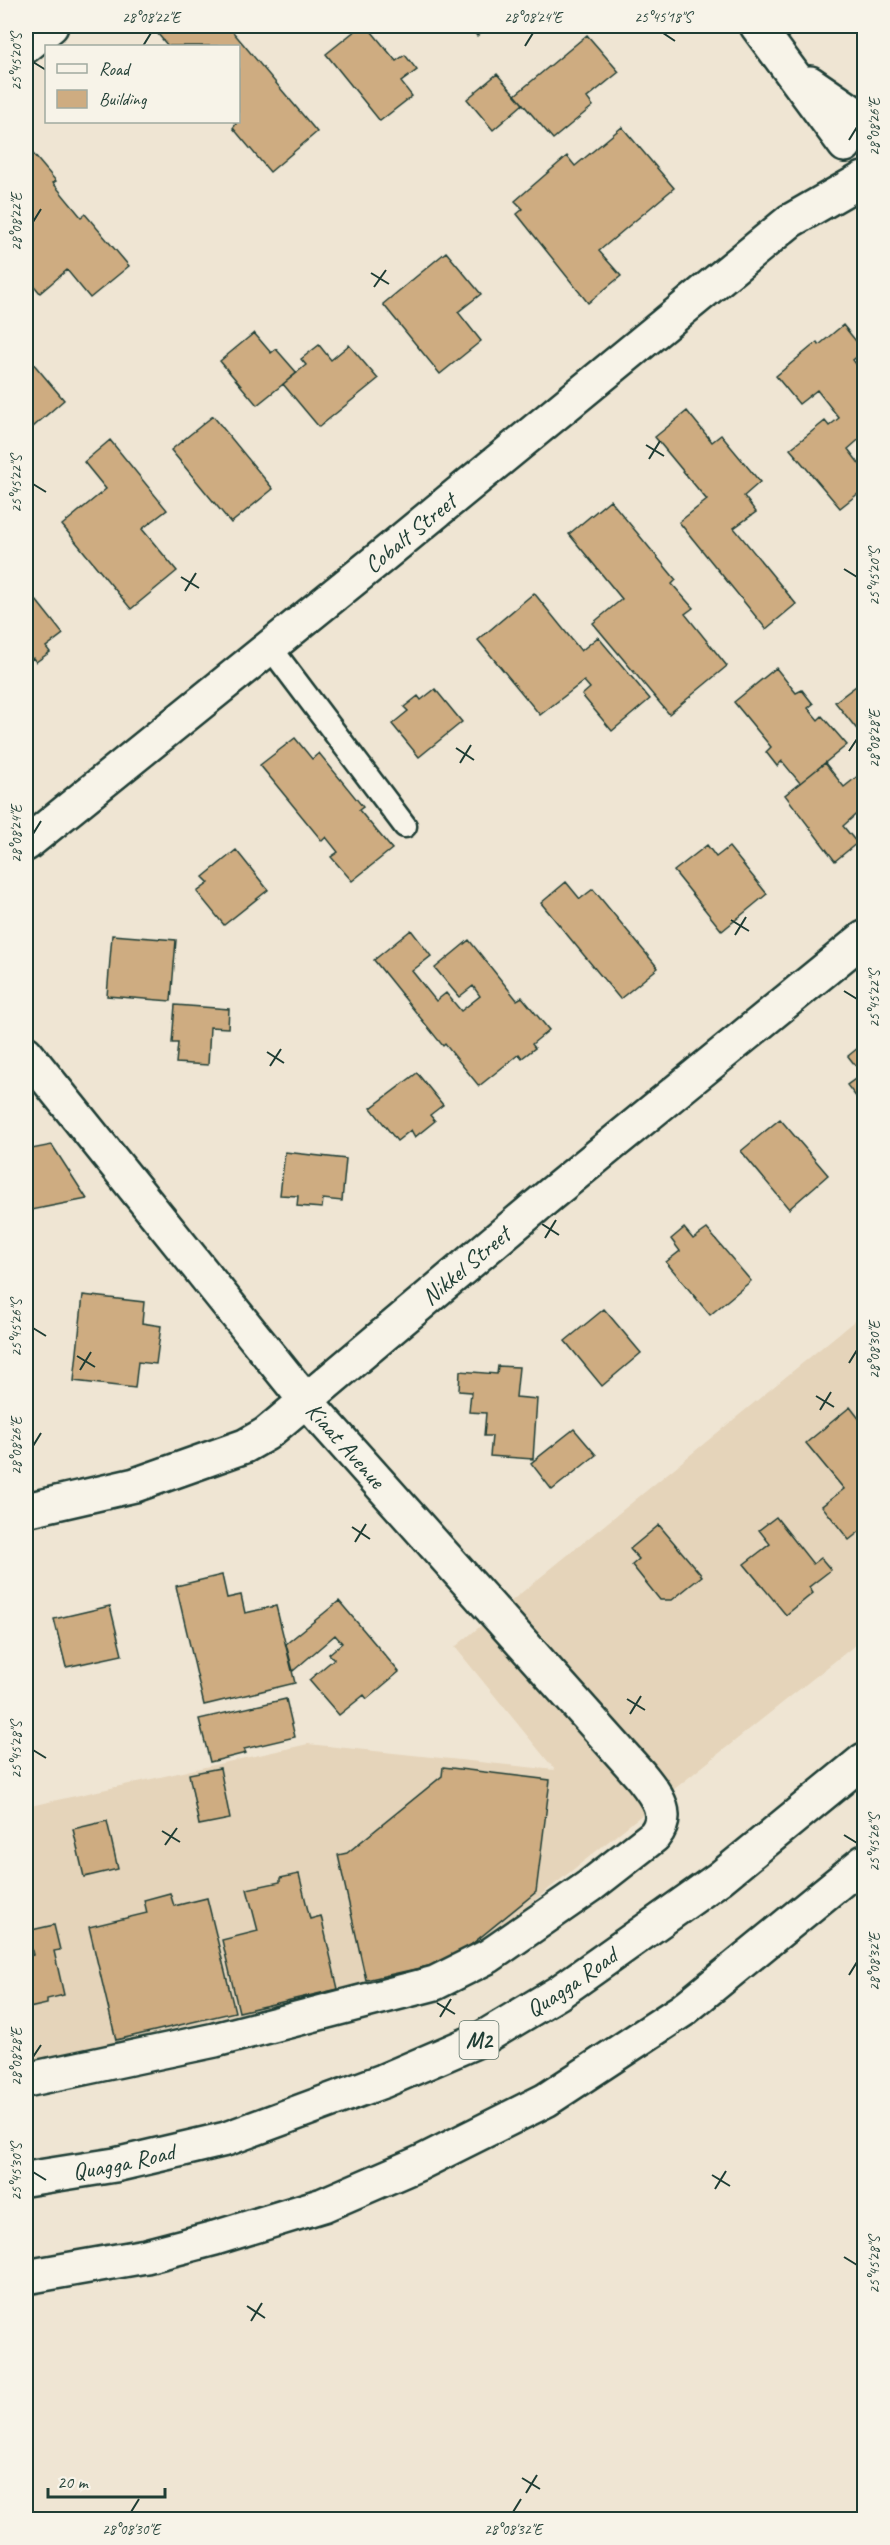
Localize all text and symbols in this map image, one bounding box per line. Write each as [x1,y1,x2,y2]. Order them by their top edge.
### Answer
text: 28°08'22"E [122,8,182,27]
text: 28°08'24"E [504,8,564,27]
text: 25°45'18"S [634,8,694,27]
text: 25°45'20"S [7,31,26,91]
legend [45,45,240,123]
text: Road [99,58,132,80]
text: Building [99,88,148,110]
text: 28°08'26"E [865,96,884,156]
text: 28°08'22"E [7,191,26,251]
text: 25°45'22"S [7,453,26,513]
street label: Cobalt Street [358,485,464,580]
text: 25°45'20"S [865,546,884,606]
text: 28°08'28"E [865,708,884,768]
text: 28°08'24"E [7,803,26,863]
text: 25°45'22"S [865,968,884,1028]
street label: Nikkel Street [415,1218,519,1312]
text: 25°45'26"S [7,1297,26,1357]
text: 28°08'30"E [865,1319,884,1379]
street label: Kiaat Avenue [299,1396,393,1496]
text: 28°08'26"E [7,1415,26,1475]
text: 25°45'28"S [7,1719,26,1779]
text: 25°45'26"S [865,1812,884,1872]
text: 28°08'32"E [865,1931,884,1991]
street label: Quagga Road [521,1939,626,2024]
road number: M2 [460,2021,498,2059]
text: 28°08'28"E [7,2026,26,2086]
street label: Quagga Road [70,2136,181,2186]
text: 25°45'30"S [7,2141,26,2201]
text: 25°45'28"S [865,2234,884,2294]
scale bar [48,2461,165,2499]
text: 20 m [57,2471,90,2493]
text: 28°08'30"E [102,2520,162,2539]
text: 28°08'32"E [484,2520,544,2539]

